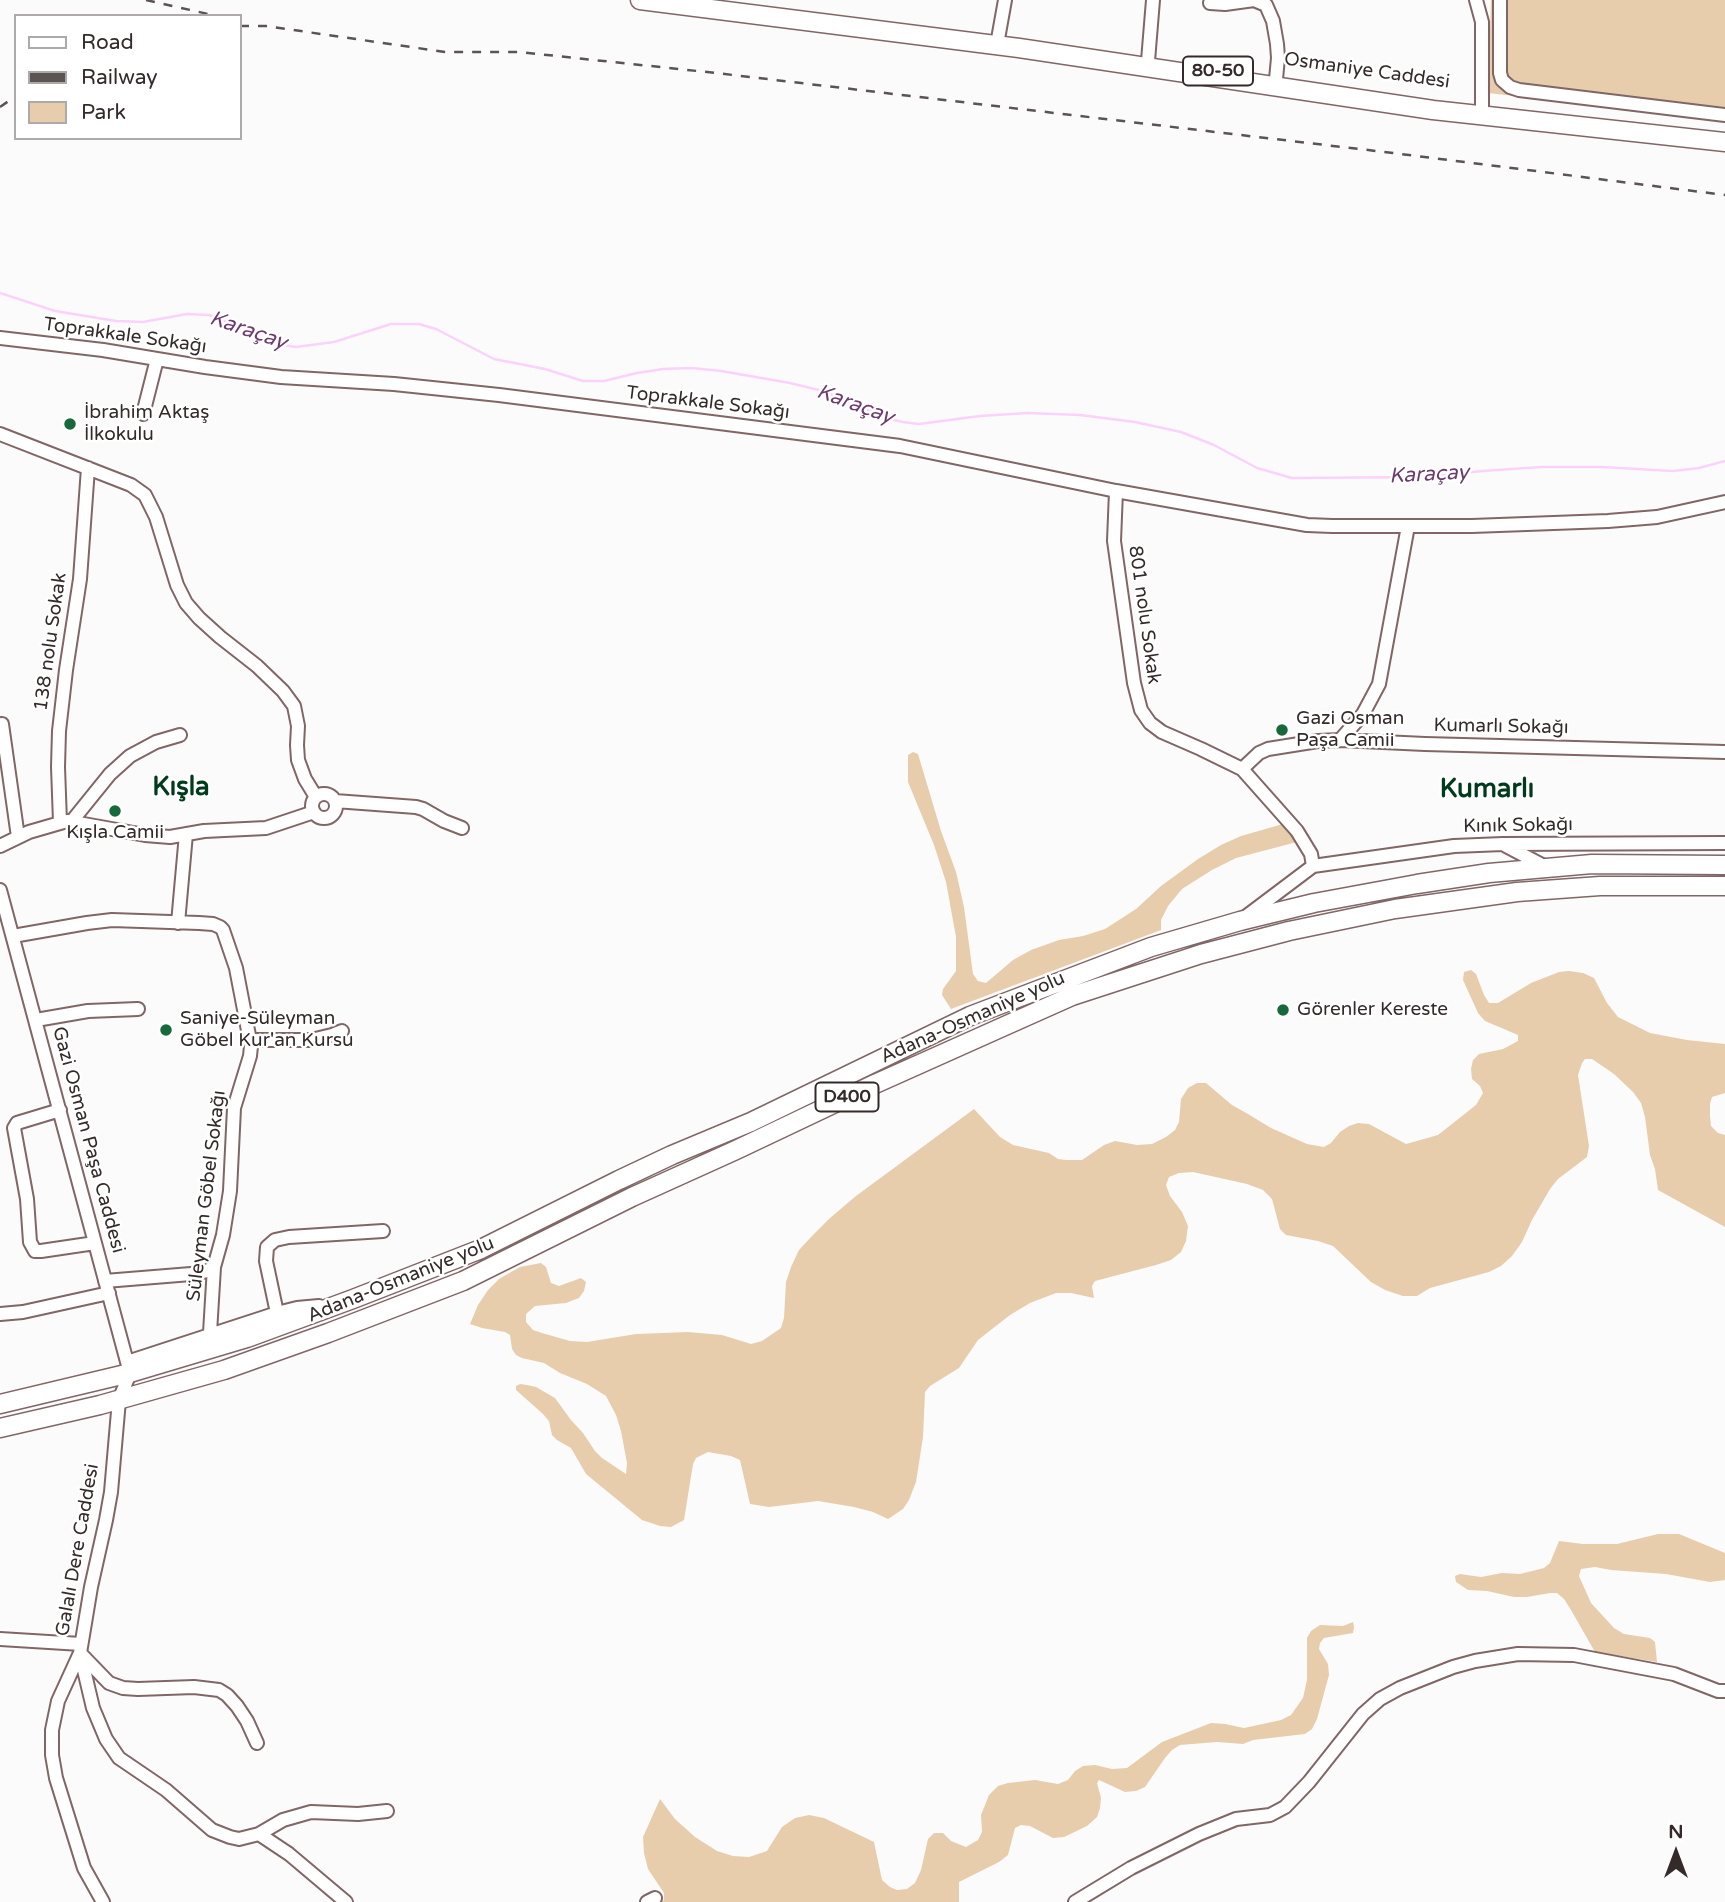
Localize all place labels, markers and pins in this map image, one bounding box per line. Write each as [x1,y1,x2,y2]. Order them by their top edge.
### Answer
place label: İbrahim Aktaş İlkokulu [84,402,209,446]
marker: İbrahim Aktaş İlkokulu [62,416,78,432]
place label: Gazi Osman Paşa Camii [1296,708,1404,752]
marker: Gazi Osman Paşa Camii [1274,722,1290,738]
marker: Kışla Camii [107,803,123,819]
place label: Kışla Camii [66,822,164,844]
place label: Görenler Kereste [1297,999,1448,1021]
marker: Görenler Kereste [1275,1002,1291,1018]
place label: Saniye-Süleyman Göbel Kur'an Kursu [180,1008,354,1052]
marker: Saniye-Süleyman Göbel Kur'an Kursu [158,1022,174,1038]

